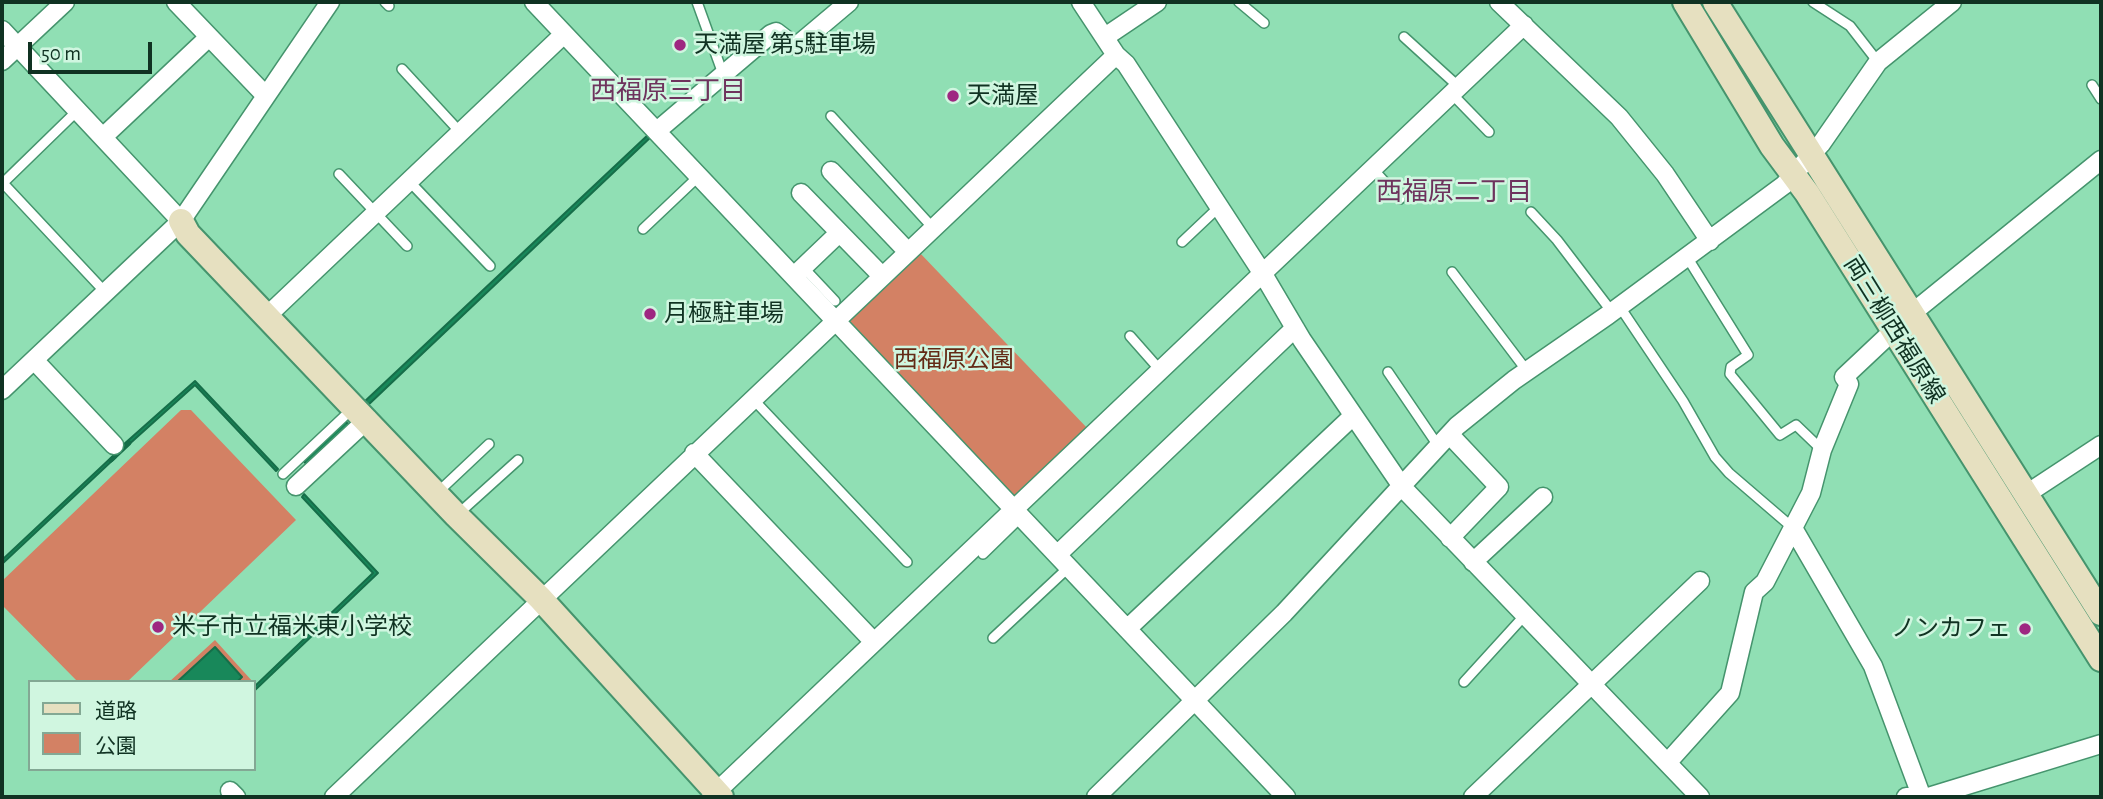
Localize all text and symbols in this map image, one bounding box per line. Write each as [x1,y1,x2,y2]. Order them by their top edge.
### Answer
scale bar [32,28,156,72]
place label: 天満屋 第5駐車場 [694,31,876,59]
marker: 天満屋 第5駐車場 [672,37,688,53]
text: 50 m [41,43,81,64]
district label: 西福原三丁目 [590,75,746,107]
place label: 天満屋 [967,82,1039,110]
marker: 天満屋 [945,88,961,104]
district label: 西福原二丁目 [1376,176,1532,208]
street label: 両三柳西福原線 [1837,251,1951,409]
place label: 月極駐車場 [664,300,784,328]
marker: 月極駐車場 [642,306,658,322]
park label: 西福原公園 [894,346,1014,374]
place label: 米子市立福米東小学校 [172,613,412,641]
place label: ノンカフェ [1891,615,2011,643]
marker: 米子市立福米東小学校 [150,619,166,635]
marker: ノンカフェ [2017,621,2033,637]
legend [28,680,256,771]
text: 道路 [95,701,137,722]
text: 公園 [95,736,137,757]

